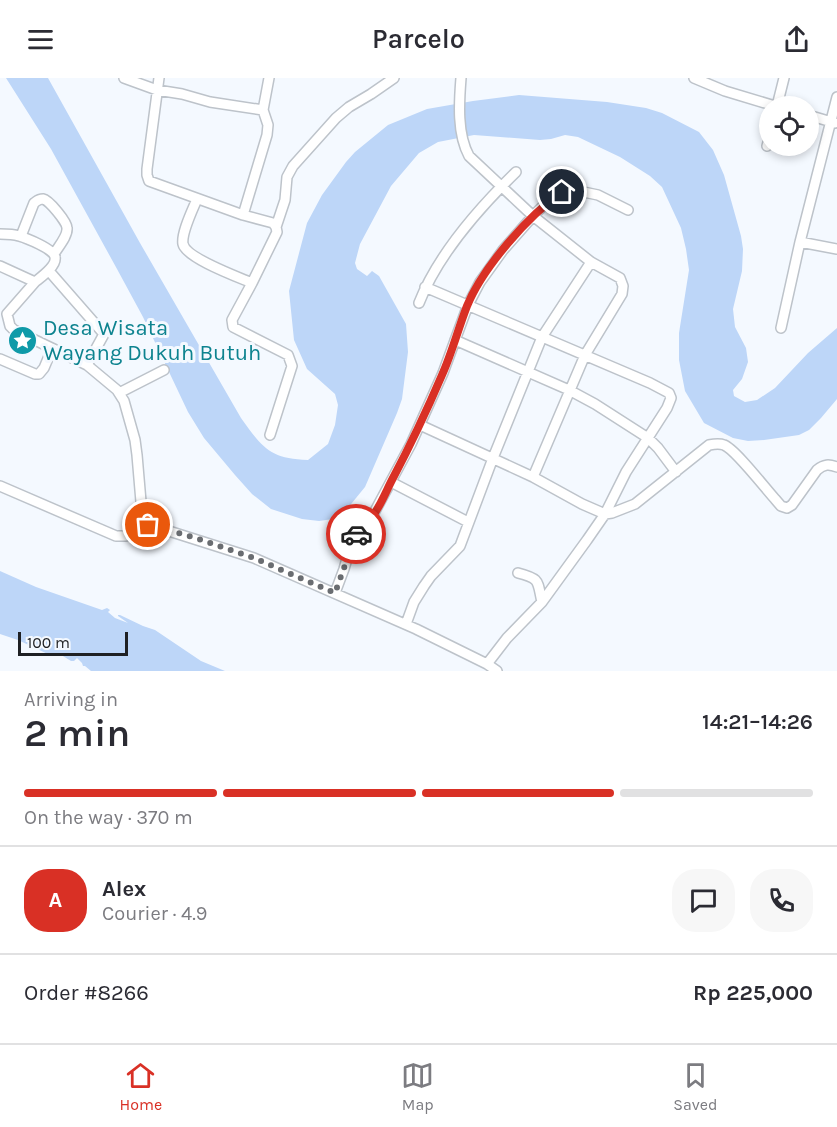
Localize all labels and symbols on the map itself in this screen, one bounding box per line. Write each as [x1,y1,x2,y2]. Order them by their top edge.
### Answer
pin [536,166,587,217]
place label: Desa Wisata Wayang Dukuh Butuh [43,315,261,366]
place icon: Desa Wisata Wayang Dukuh Butuh [6,324,38,356]
pin [122,499,173,550]
courier [326,504,386,564]
scale bar [18,629,128,656]

